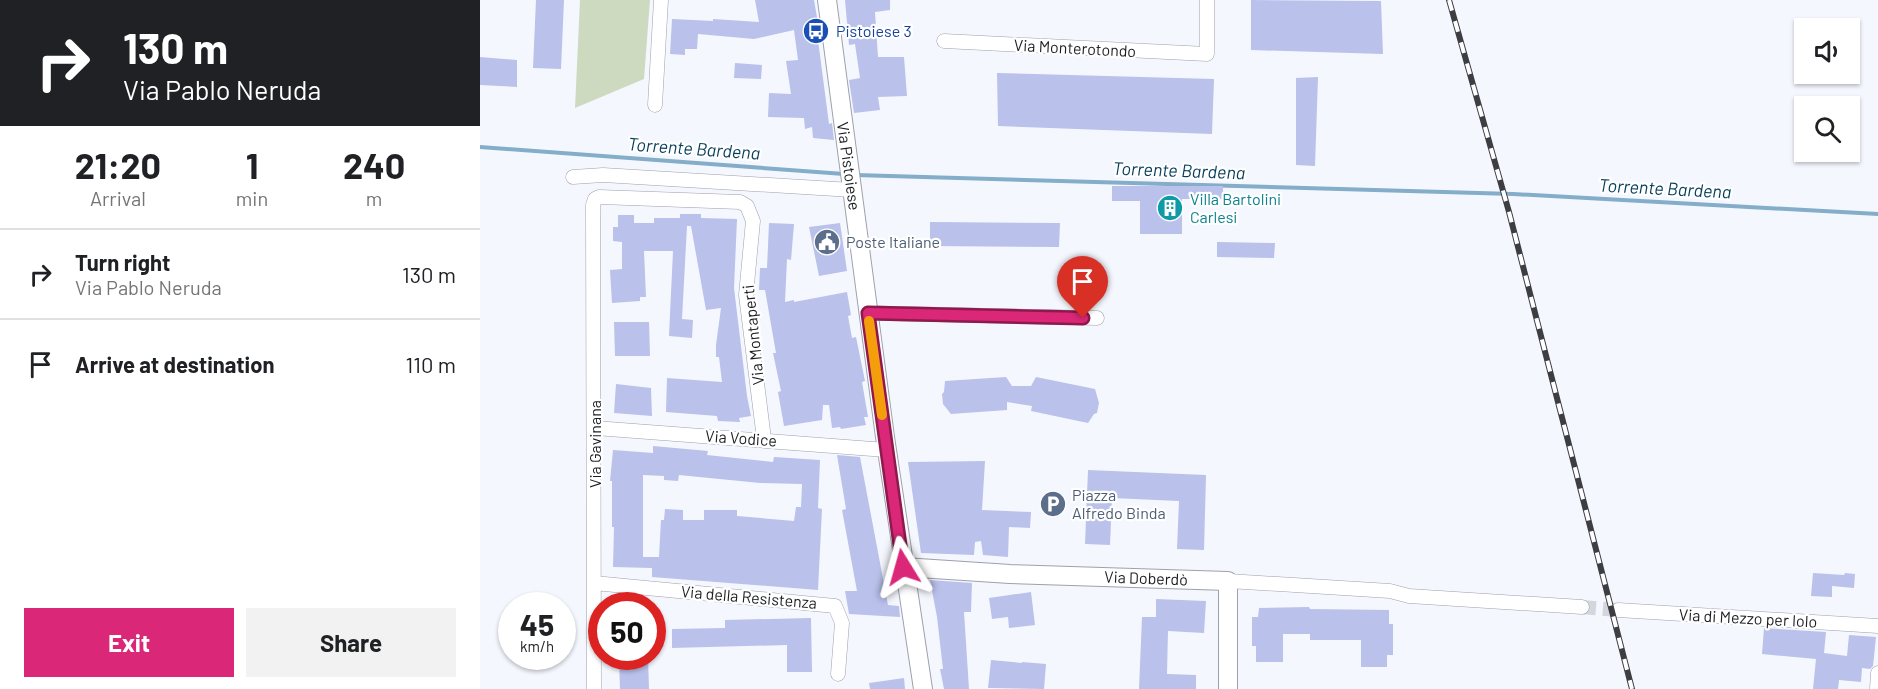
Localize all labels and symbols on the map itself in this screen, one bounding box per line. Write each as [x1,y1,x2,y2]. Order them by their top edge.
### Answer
bus stop icon: Pistoiese 3 [801,16,831,46]
place label: Pistoiese 3 [836,21,912,40]
street label: Via Monterotondo [1013,35,1137,60]
street label: Via Pistoiese [834,120,865,211]
water label: Torrente Bardena [627,132,761,164]
water label: Torrente Bardena [1112,157,1246,183]
water label: Torrente Bardena [1598,174,1732,202]
place label: Villa Bartolini Carlesi [1190,189,1281,226]
building icon: Villa Bartolini Carlesi [1155,193,1185,223]
public building icon: Poste Italiane [812,227,842,257]
place label: Poste Italiane [846,232,940,251]
pin [1057,256,1108,318]
street label: Via Montaperti [738,284,767,386]
street label: Via Gavinana [585,400,604,488]
street label: Via Vodice [705,426,778,449]
place label: Piazza Alfredo Binda [1072,485,1166,522]
parking icon: Piazza Alfredo Binda [1038,489,1068,519]
position arrow [871,535,935,599]
street label: Via Doberdò [1104,567,1188,588]
street label: Via della Resistenza [680,581,818,612]
speed limit sign: 50 [588,592,666,670]
street label: Via di Mezzo per Iolo [1678,604,1818,631]

